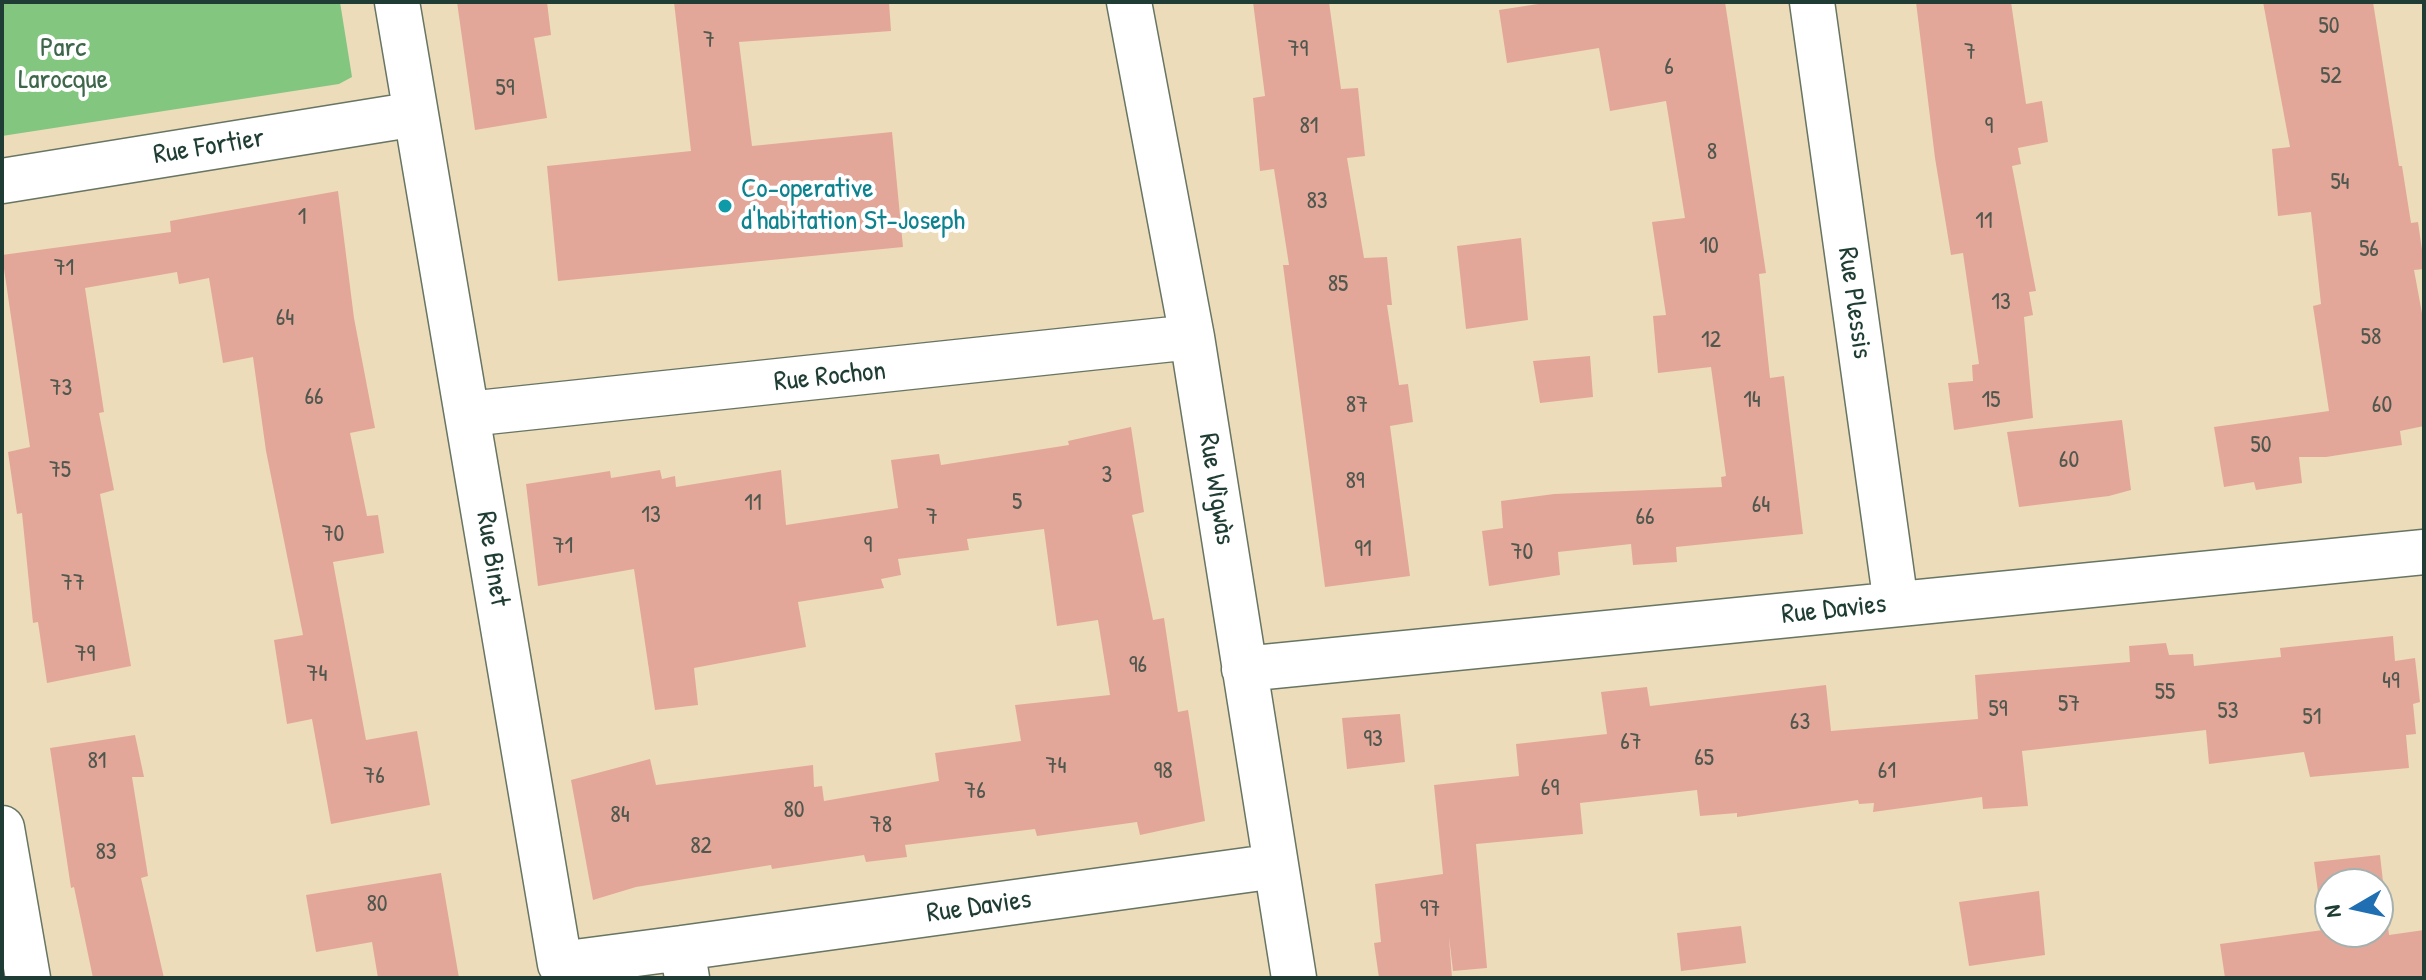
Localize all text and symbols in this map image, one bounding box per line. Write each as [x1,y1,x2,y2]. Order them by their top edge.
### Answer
house number: 50 [2319,13,2339,41]
house number: 7 [703,27,715,55]
park label: Parc Larocque [18,32,108,98]
house number: 79 [1288,36,1308,64]
house number: 7 [1964,39,1976,67]
house number: 6 [1664,54,1674,82]
house number: 52 [2320,63,2342,91]
house number: 59 [496,75,514,103]
house number: 81 [1299,113,1319,141]
house number: 9 [1985,113,1993,141]
street label: Rue Fortier [151,122,267,172]
house number: 8 [1707,139,1717,167]
house number: 54 [2330,169,2350,197]
place label: Co-operative d'habitation St-Joseph [741,173,965,239]
house number: 83 [1306,188,1328,216]
marker: Co-operative d'habitation St-Joseph [716,197,734,215]
house number: 1 [298,204,306,232]
house number: 11 [1975,208,1993,236]
house number: 10 [1699,233,1719,261]
house number: 56 [2359,236,2379,264]
street label: Rue Plessis [1830,245,1878,361]
house number: 71 [54,255,74,283]
house number: 85 [1328,271,1348,299]
house number: 13 [1991,289,2011,317]
house number: 64 [276,305,294,333]
house number: 58 [2361,324,2381,352]
house number: 12 [1701,327,1721,355]
street label: Rue Rochon [773,354,887,400]
house number: 73 [50,375,72,403]
house number: 66 [304,384,324,412]
house number: 14 [1743,387,1761,415]
house number: 15 [1982,387,2000,415]
house number: 87 [1346,392,1368,420]
house number: 60 [2372,392,2392,420]
street label: Rue Wìgwàs [1191,431,1241,547]
house number: 50 [2251,432,2271,460]
house number: 60 [2059,447,2079,475]
house number: 75 [49,457,71,485]
house number: 3 [1102,462,1112,490]
house number: 89 [1345,468,1365,496]
house number: 5 [1012,489,1022,517]
house number: 11 [744,490,762,518]
house number: 64 [1752,492,1770,520]
house number: 13 [641,502,661,530]
house number: 7 [926,504,938,532]
house number: 66 [1635,504,1655,532]
street label: Rue Binet [468,509,516,609]
house number: 70 [322,521,344,549]
house number: 9 [864,532,872,560]
house number: 71 [553,533,573,561]
house number: 91 [1354,536,1372,564]
house number: 70 [1511,539,1533,567]
house number: 77 [61,570,85,598]
street label: Rue Davies [1780,588,1888,632]
house number: 79 [75,641,95,669]
house number: 96 [1129,652,1147,680]
house number: 74 [307,661,327,689]
house number: 49 [2382,668,2400,696]
house number: 55 [2155,679,2175,707]
house number: 57 [2058,691,2080,719]
house number: 59 [1989,696,2007,724]
house number: 53 [2218,698,2238,726]
house number: 51 [2303,704,2321,732]
house number: 63 [1790,709,1810,737]
house number: 93 [1363,726,1383,754]
house number: 67 [1620,729,1642,757]
house number: 65 [1694,745,1714,773]
house number: 81 [87,748,107,776]
house number: 74 [1046,753,1066,781]
house number: 98 [1153,758,1173,786]
house number: 61 [1878,758,1896,786]
house number: 76 [363,763,385,791]
house number: 69 [1541,775,1559,803]
house number: 76 [964,778,986,806]
house number: 80 [783,797,805,825]
house number: 84 [610,802,630,830]
house number: 78 [870,812,892,840]
house number: 82 [690,833,712,861]
house number: 83 [95,839,117,867]
north arrow [2314,868,2394,948]
street label: Rue Davies [925,883,1033,931]
house number: 80 [366,891,388,919]
house number: 97 [1420,896,1440,924]
text: N [2317,903,2348,920]

